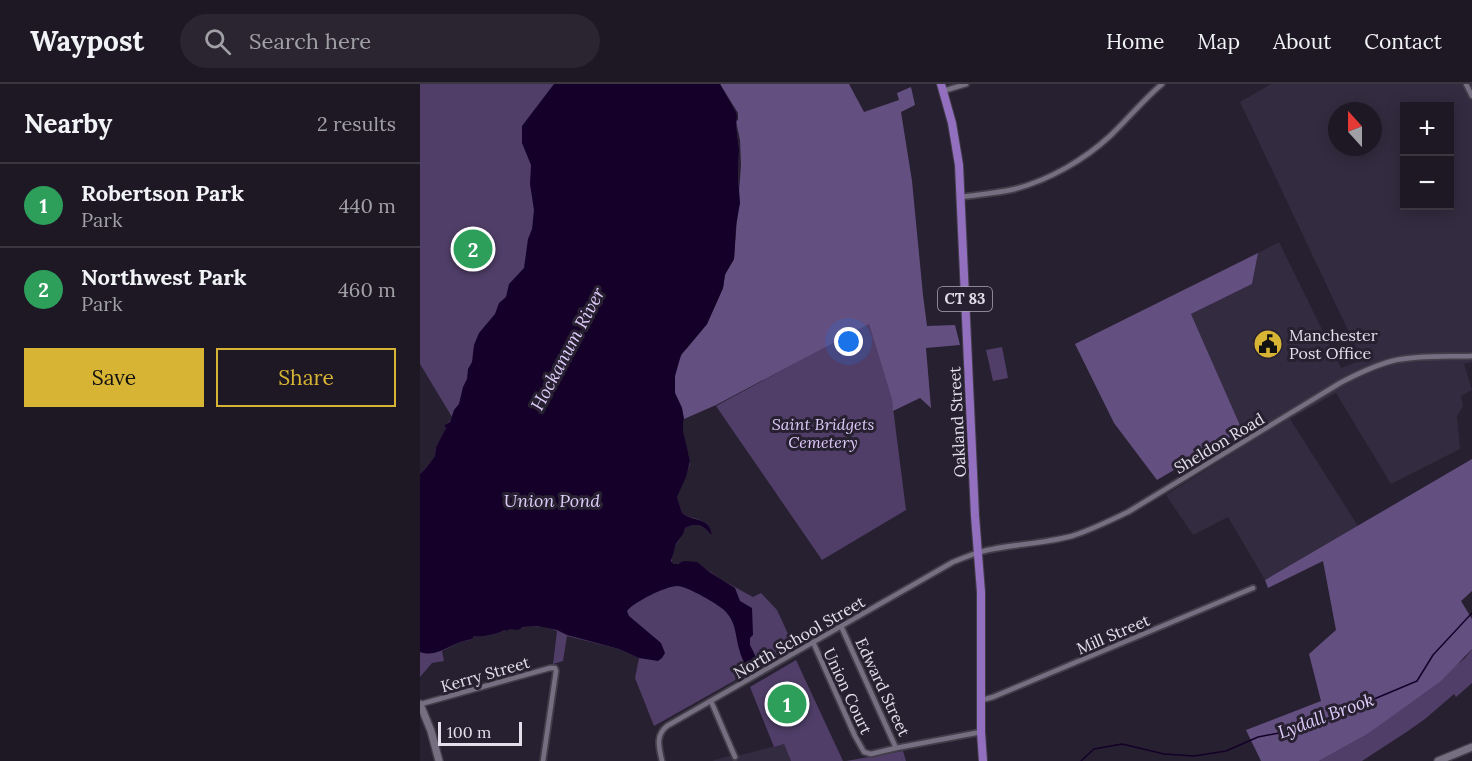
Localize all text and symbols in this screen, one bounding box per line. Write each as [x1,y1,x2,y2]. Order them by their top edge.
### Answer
search box [180,14,600,68]
text: Waypost [30,23,144,59]
icon: search [201,25,234,58]
text: Search here [249,27,371,55]
text: Home [1106,28,1164,55]
text: Map [1197,28,1240,55]
text: About [1273,28,1331,55]
text: Contact [1364,28,1442,55]
north arrow [1328,102,1382,156]
map controls [1400,102,1454,210]
button: + [1400,102,1454,156]
text: Nearby [24,107,112,140]
text: 2 results [317,111,396,136]
button: − [1400,156,1454,210]
text: Robertson Park [81,179,244,207]
text: 1 [39,193,48,218]
text: 440 m [339,193,396,218]
text: Park [81,207,123,232]
pin: 2 [454,226,492,272]
text: Northwest Park [81,263,247,291]
text: 2 [38,277,49,302]
text: 460 m [338,277,396,302]
water label: Hockanum River [525,282,610,414]
road number: CT 83 [938,287,992,311]
text: Park [81,291,123,316]
place label: Manchester Post Office [1289,325,1378,363]
your location [834,327,863,356]
public building icon: Manchester Post Office [1252,328,1284,360]
button: Save [24,348,204,407]
button: Share [216,348,396,407]
street label: Oakland Street [944,365,970,478]
street label: Sheldon Road [1170,408,1268,478]
park label: Saint Bridgets Cemetery [772,414,875,452]
water label: Union Pond [504,489,600,512]
street label: North School Street [730,591,869,683]
street label: Mill Street [1073,609,1153,658]
street label: Edward Street [851,635,915,740]
street label: Union Court [819,645,877,738]
street label: Kerry Street [438,652,533,696]
pin: 1 [768,682,806,726]
water label: Lydall Brook [1275,688,1377,744]
scale bar [438,719,522,746]
text: 100 m [447,722,491,742]

